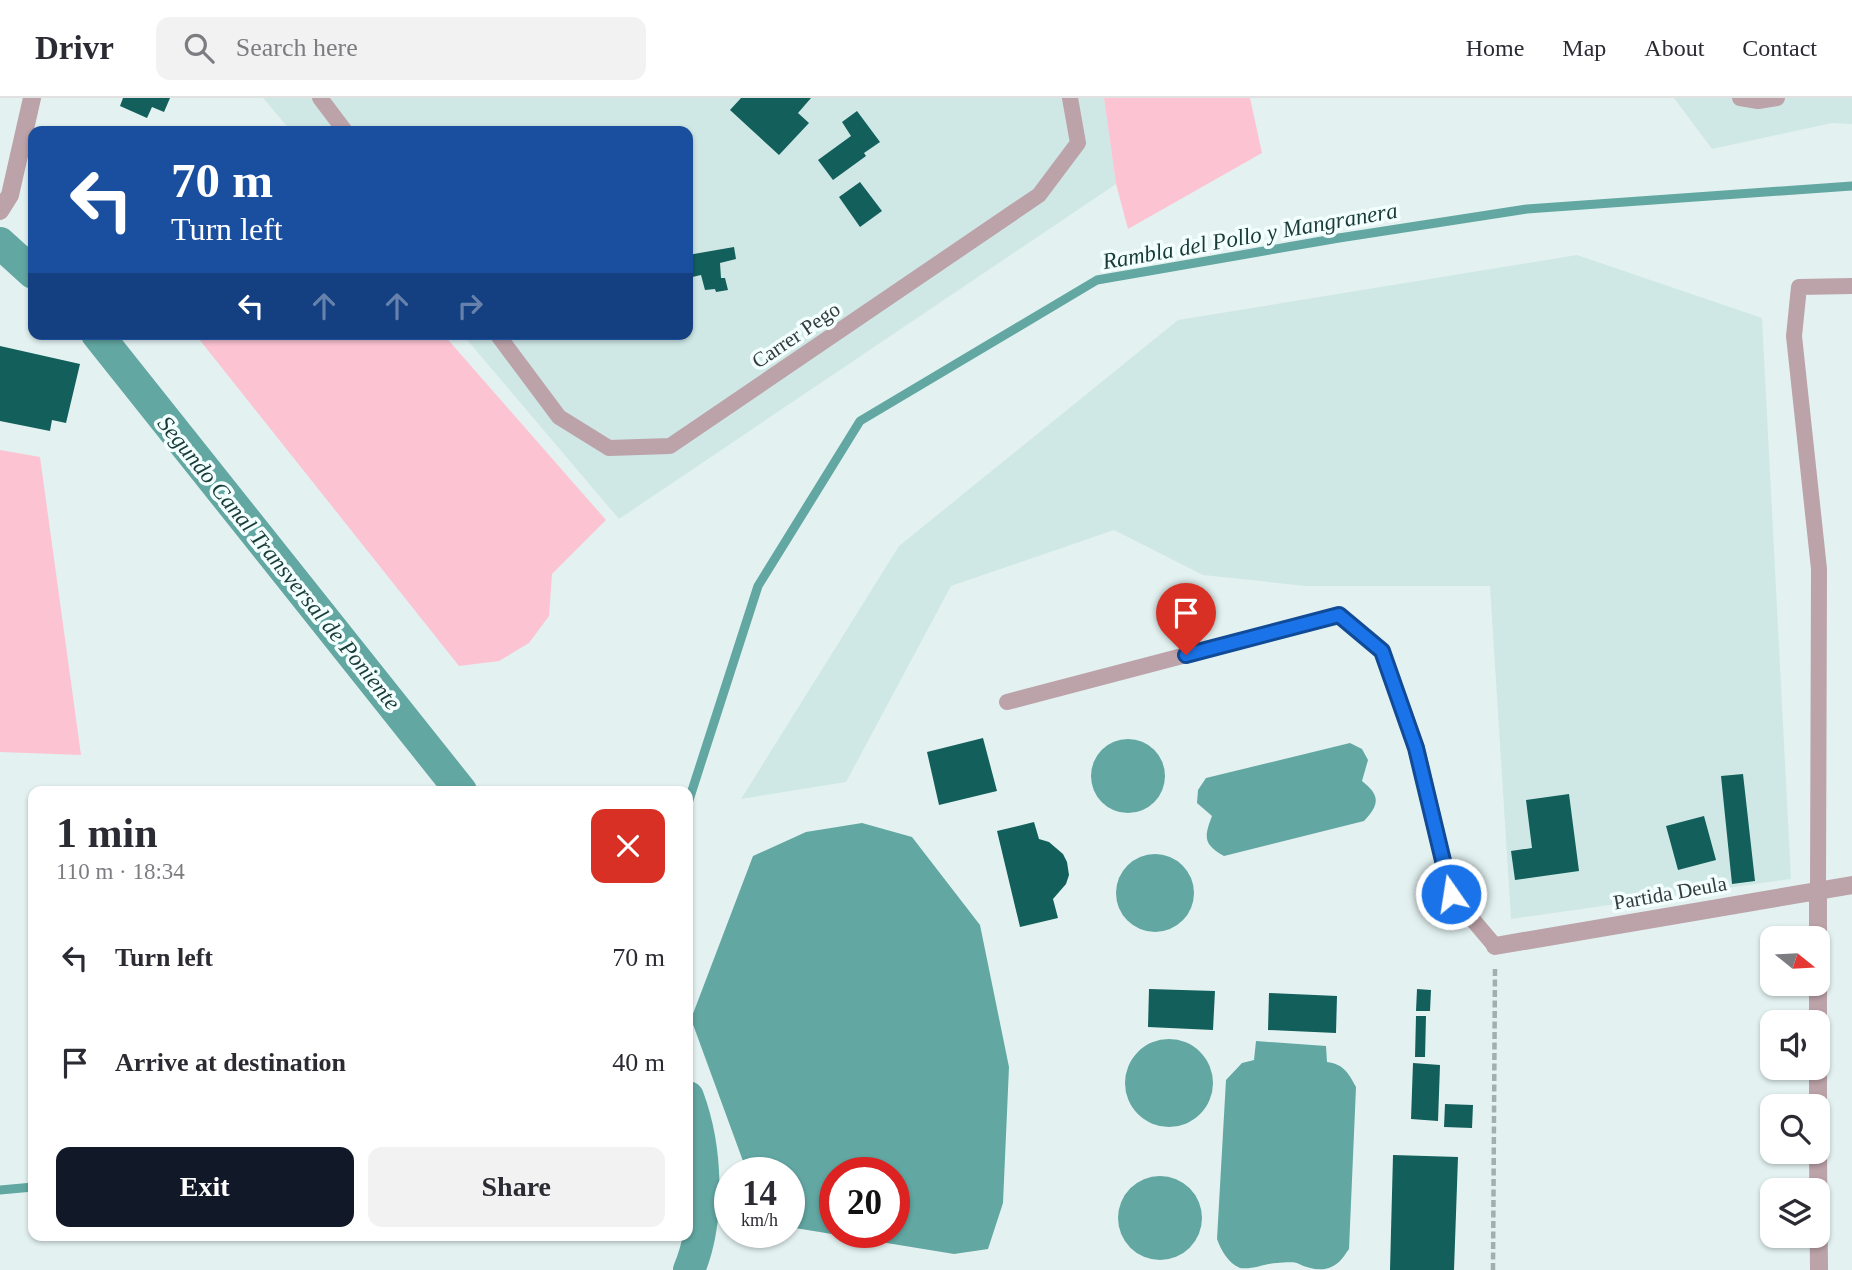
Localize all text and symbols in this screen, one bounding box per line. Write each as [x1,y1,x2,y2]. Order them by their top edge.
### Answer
search box [156,17,646,80]
icon: search [180,29,218,67]
text: Drivr [35,30,114,66]
text: Search here [236,33,358,62]
text: Home [1466,35,1524,61]
text: Map [1562,35,1606,61]
text: About [1644,35,1704,61]
text: Contact [1742,35,1817,61]
text: 70 m [171,153,273,208]
icon: left [56,154,147,245]
water label: Rambla del Pollo y Mangranera [1100,198,1399,274]
text: Turn left [171,211,283,247]
icon: left [232,287,270,325]
icon: ahead [305,287,343,325]
icon: ahead [378,287,416,325]
icon: right [451,287,489,325]
street label: Carrer Pego [747,297,845,373]
water label: Segundo Canal Transversal de Poniente [153,411,405,715]
pin [1156,583,1216,655]
icon: arrive [1167,594,1205,632]
button: close [591,809,665,883]
text: 1 min [56,810,158,856]
position arrow [1414,857,1488,931]
text: 110 m · 18:34 [56,859,185,884]
street label: Partida Deula [1611,871,1729,915]
north arrow [1760,926,1830,996]
map controls [1760,926,1830,1248]
icon: left [56,939,94,977]
text: Turn left [115,943,213,972]
text: 70 m [612,943,665,972]
button: sound [1760,1010,1830,1080]
icon: arrive [56,1044,94,1082]
text: Arrive at destination [115,1048,346,1077]
text: 40 m [612,1048,665,1077]
button: search [1760,1094,1830,1164]
button: Exit [56,1147,354,1227]
button: Share [368,1147,665,1227]
speed limit sign: 20 [819,1157,910,1248]
text: 14 [742,1174,777,1213]
button: layers [1760,1178,1830,1248]
text: km/h [741,1210,778,1230]

